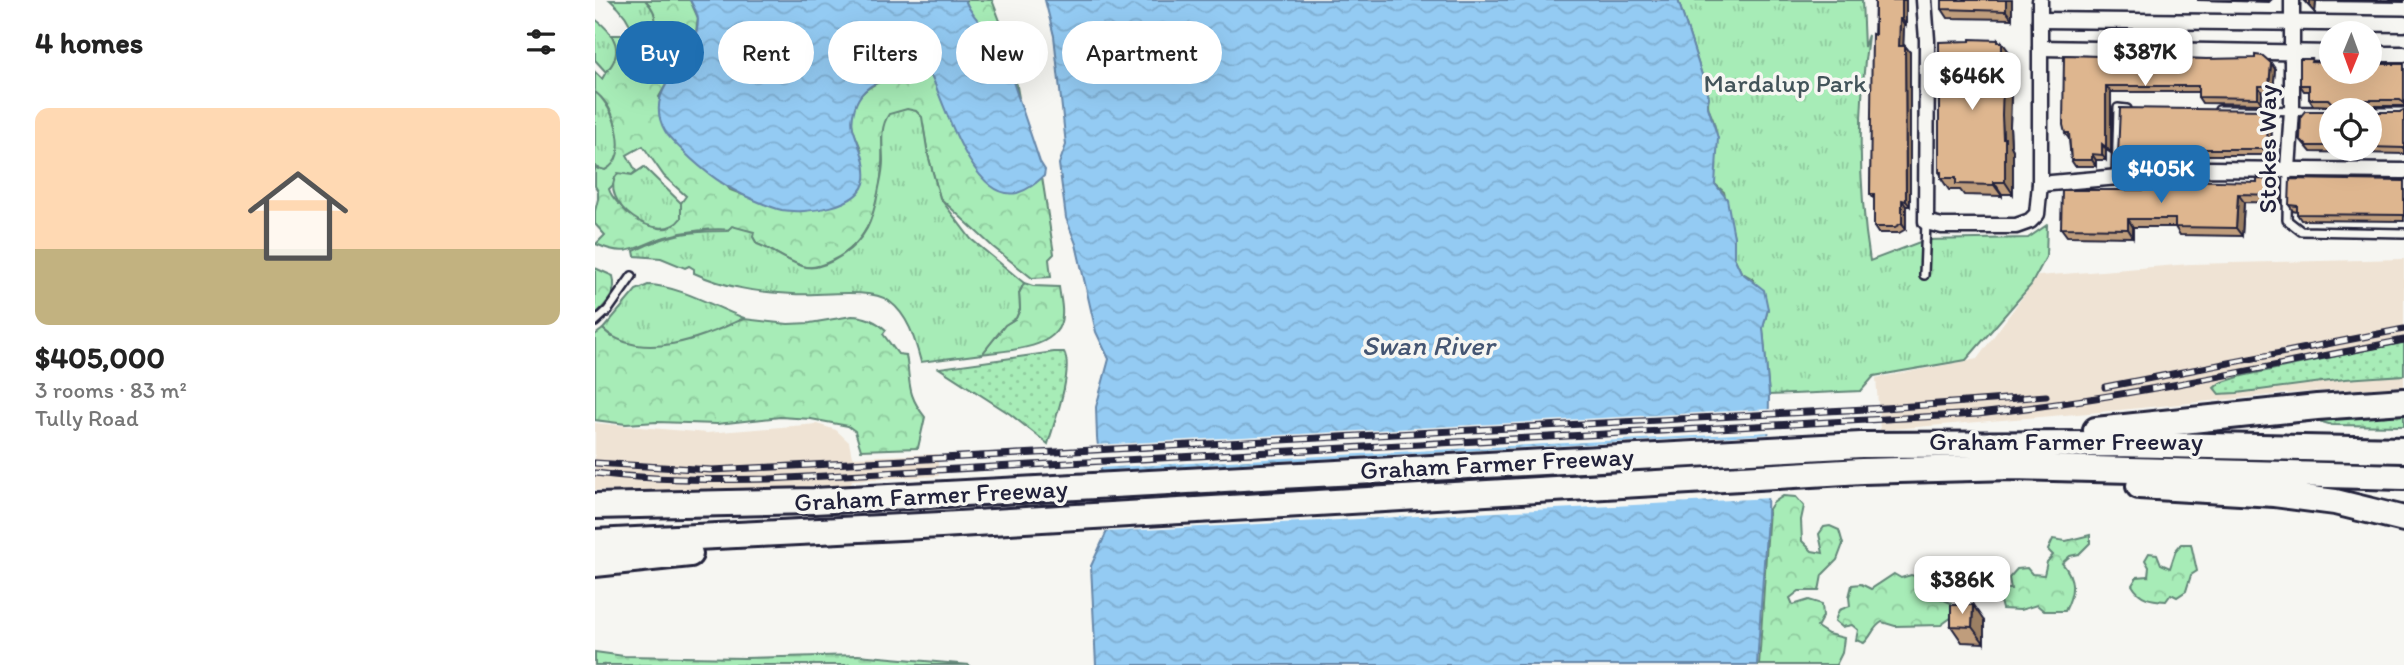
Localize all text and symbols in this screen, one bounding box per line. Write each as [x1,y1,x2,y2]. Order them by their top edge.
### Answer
chip: Buy [616,21,704,84]
chip: Rent [718,21,814,84]
chip: Filters [828,21,942,84]
chip: New [956,21,1048,84]
chip: Apartment [1062,21,1222,84]
north arrow [2319,21,2382,84]
map controls [2319,21,2382,161]
icon: filters [522,23,560,61]
text: 4 homes [35,24,143,61]
pin: $387K [2096,28,2194,88]
text: $387K [2114,37,2176,65]
pin: $646K [1923,52,2021,112]
text: $646K [1940,61,2004,89]
park label: Mardalup Park [1703,67,1867,99]
street label: Stokes Way [2251,85,2283,213]
button: locate [2319,98,2382,161]
pin: $405K [2112,146,2210,205]
icon: home [235,153,361,279]
text: $405K [2128,154,2194,182]
water label: Swan River [1362,328,1497,362]
text: $405,000 [35,339,165,376]
text: 3 rooms · 83 m² [35,376,187,404]
text: Tully Road [35,404,139,432]
street label: Graham Farmer Freeway [1929,425,2203,457]
street label: Graham Farmer Freeway [1359,440,1635,486]
street label: Graham Farmer Freeway [793,472,1069,518]
pin: $386K [1913,556,2011,616]
text: $386K [1930,565,1994,593]

